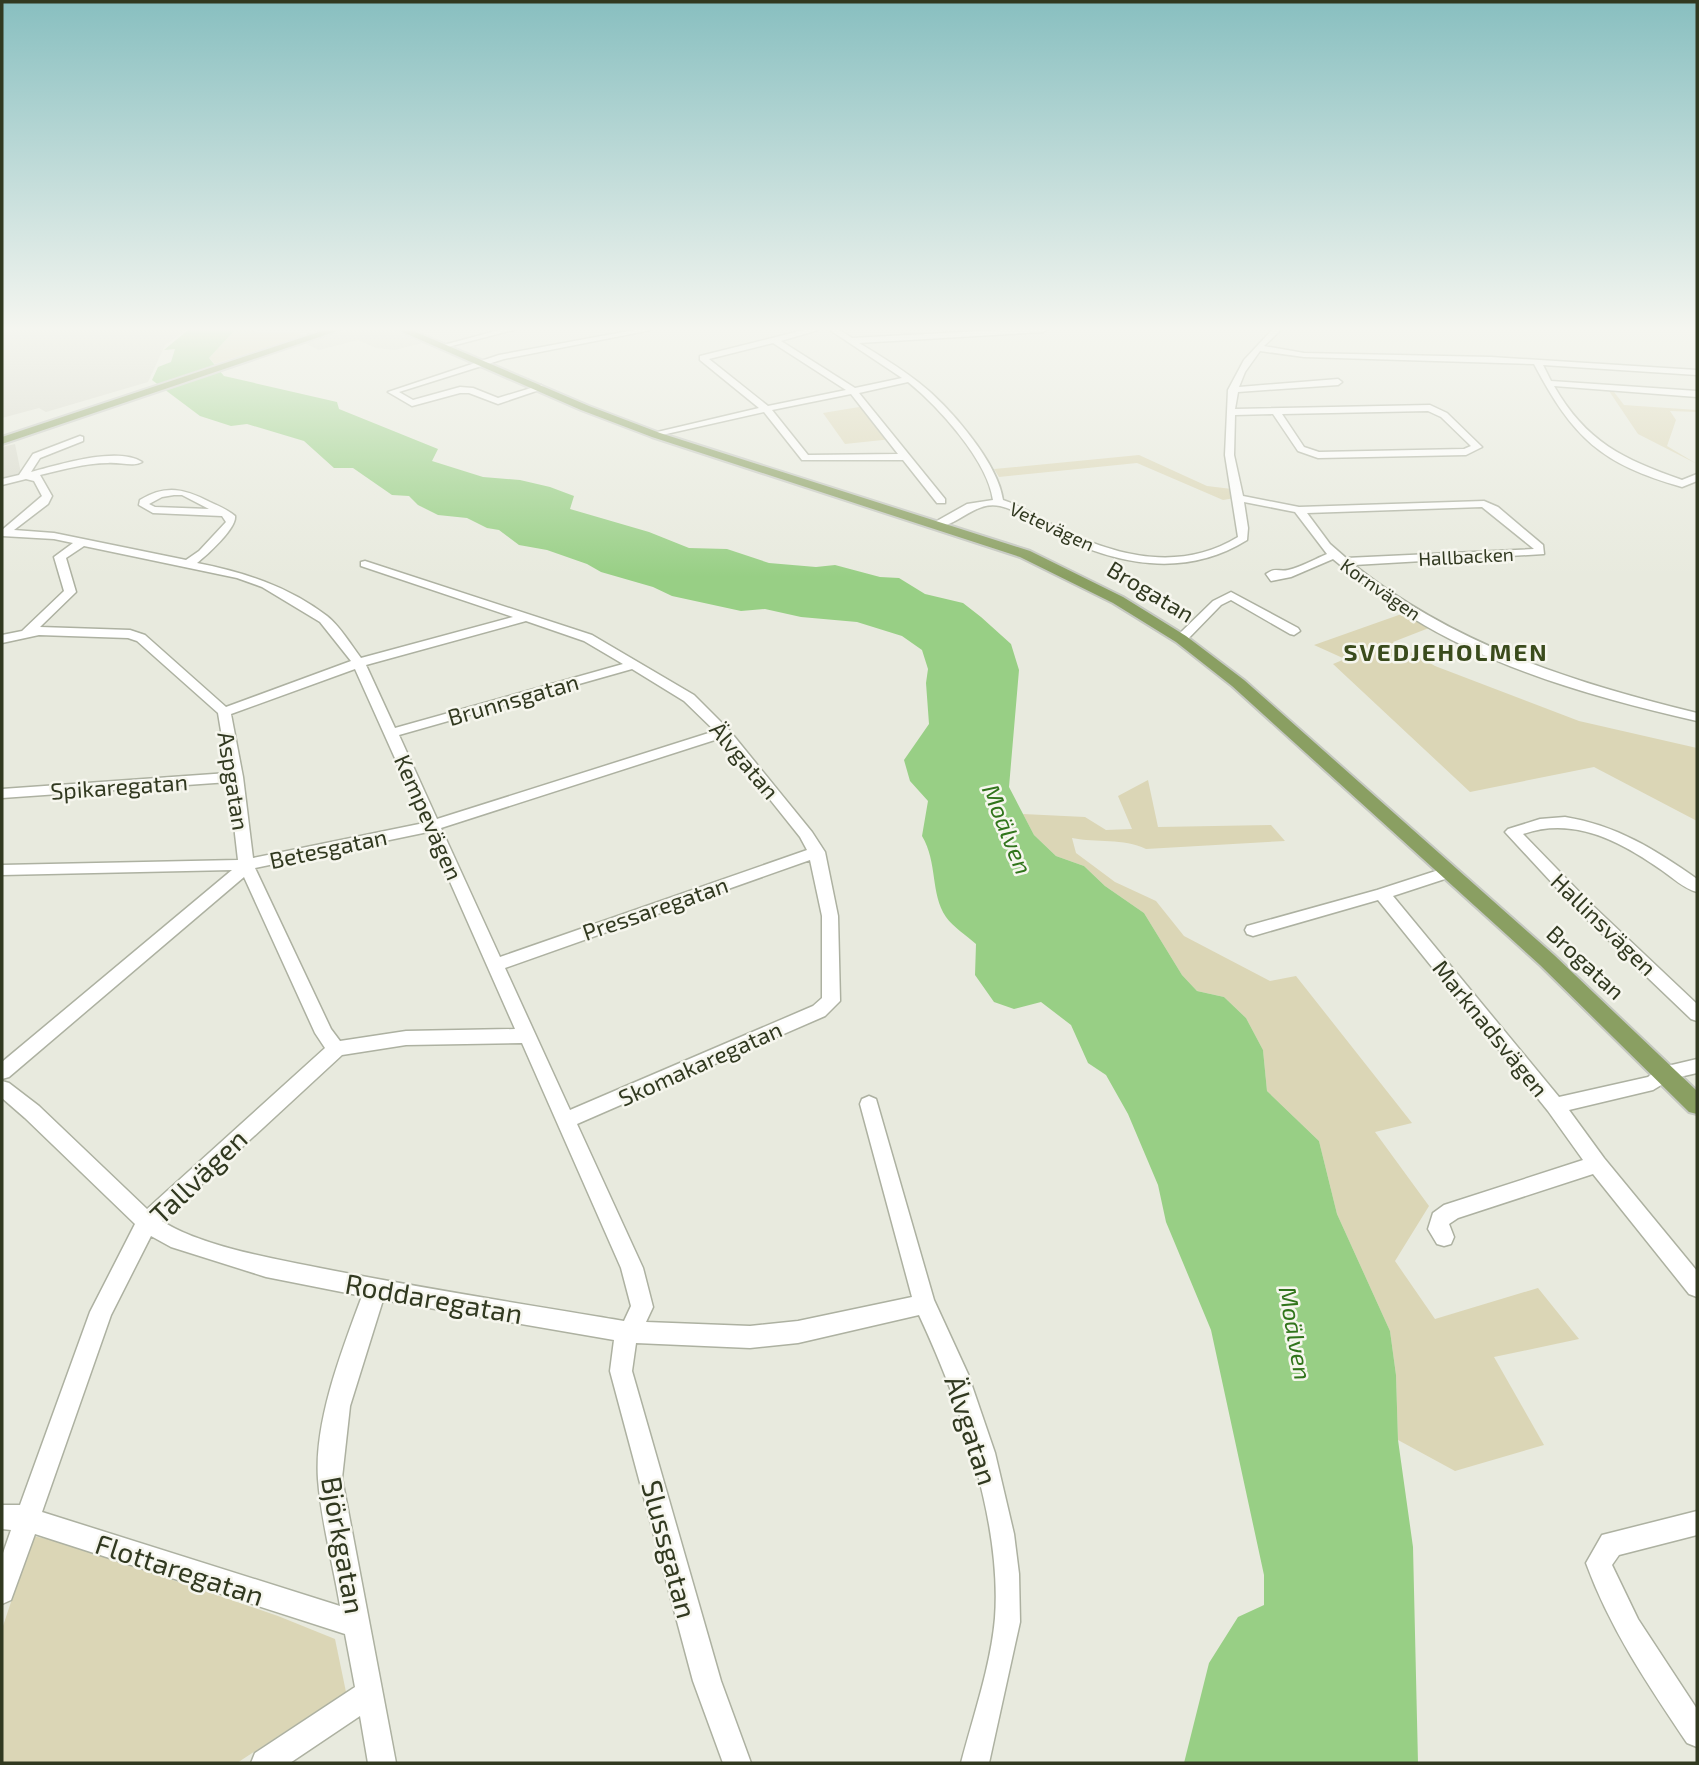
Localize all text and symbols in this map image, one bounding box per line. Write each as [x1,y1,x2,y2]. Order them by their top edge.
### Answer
street label: Vetevägen [1006,496,1098,556]
street label: Hallbacken [1418,542,1514,570]
street label: Kornvägen [1336,553,1426,625]
street label: Brogatan [1102,554,1200,628]
district label: SVEDJEHOLMEN [1343,637,1549,666]
street label: Brunnsgatan [444,667,582,731]
street label: Älvgatan [704,715,786,805]
street label: Aspgatan [212,730,256,832]
street label: Kempevägen [389,750,469,884]
street label: Spikaregatan [49,767,189,805]
water label: Moälven [977,780,1039,878]
street label: Betesgatan [267,822,389,874]
street label: Hallinsvägen [1546,867,1662,981]
street label: Pressaregatan [578,870,732,946]
street label: Brogatan [1541,919,1631,1005]
street label: Marknadsvägen [1427,954,1555,1102]
street label: Skomakaregatan [614,1014,786,1112]
street label: Tallvägen [142,1121,254,1231]
street label: Roddaregatan [343,1266,525,1330]
water label: Moälven [1274,1284,1318,1382]
street label: Älvgatan [938,1371,1006,1489]
street label: Björkgatan [315,1474,373,1616]
street label: Slussgatan [635,1476,705,1622]
street label: Flottaregatan [91,1526,269,1612]

